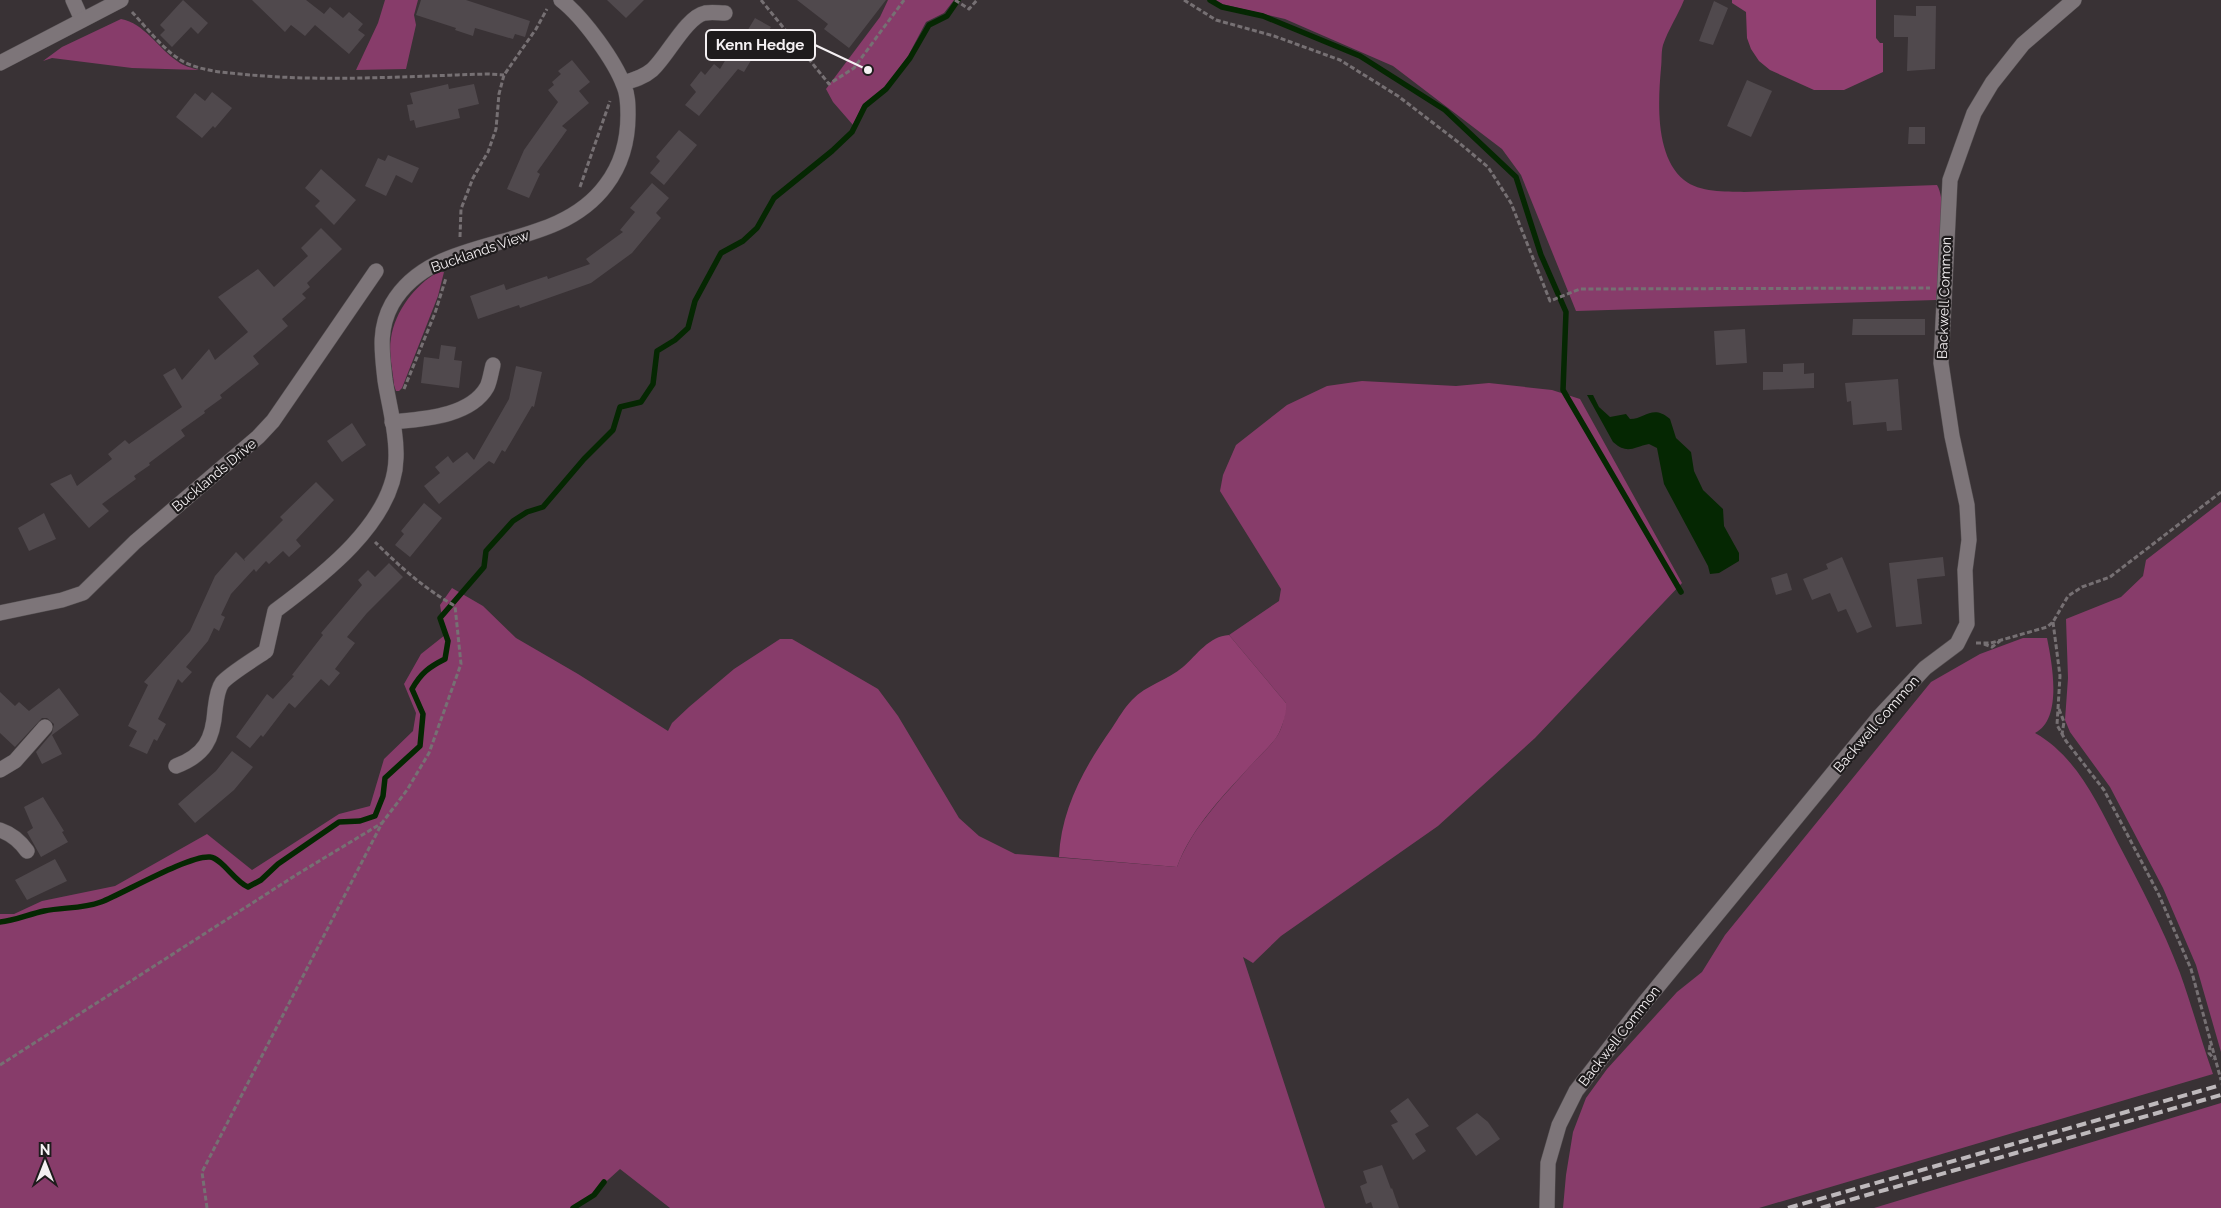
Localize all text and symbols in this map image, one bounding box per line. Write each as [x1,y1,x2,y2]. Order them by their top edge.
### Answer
callout: Kenn Hedge [706,30,815,60]
text: Kenn Hedge [716,36,804,54]
street label: Bucklands View [429,226,532,275]
street label: Backwell Common [1934,237,1954,359]
street label: Bucklands Drive [169,435,259,515]
street label: Backwell Common [1830,673,1922,775]
street label: Backwell Common [1575,983,1663,1089]
north arrow [20,1138,70,1188]
text: N [40,1142,50,1158]

